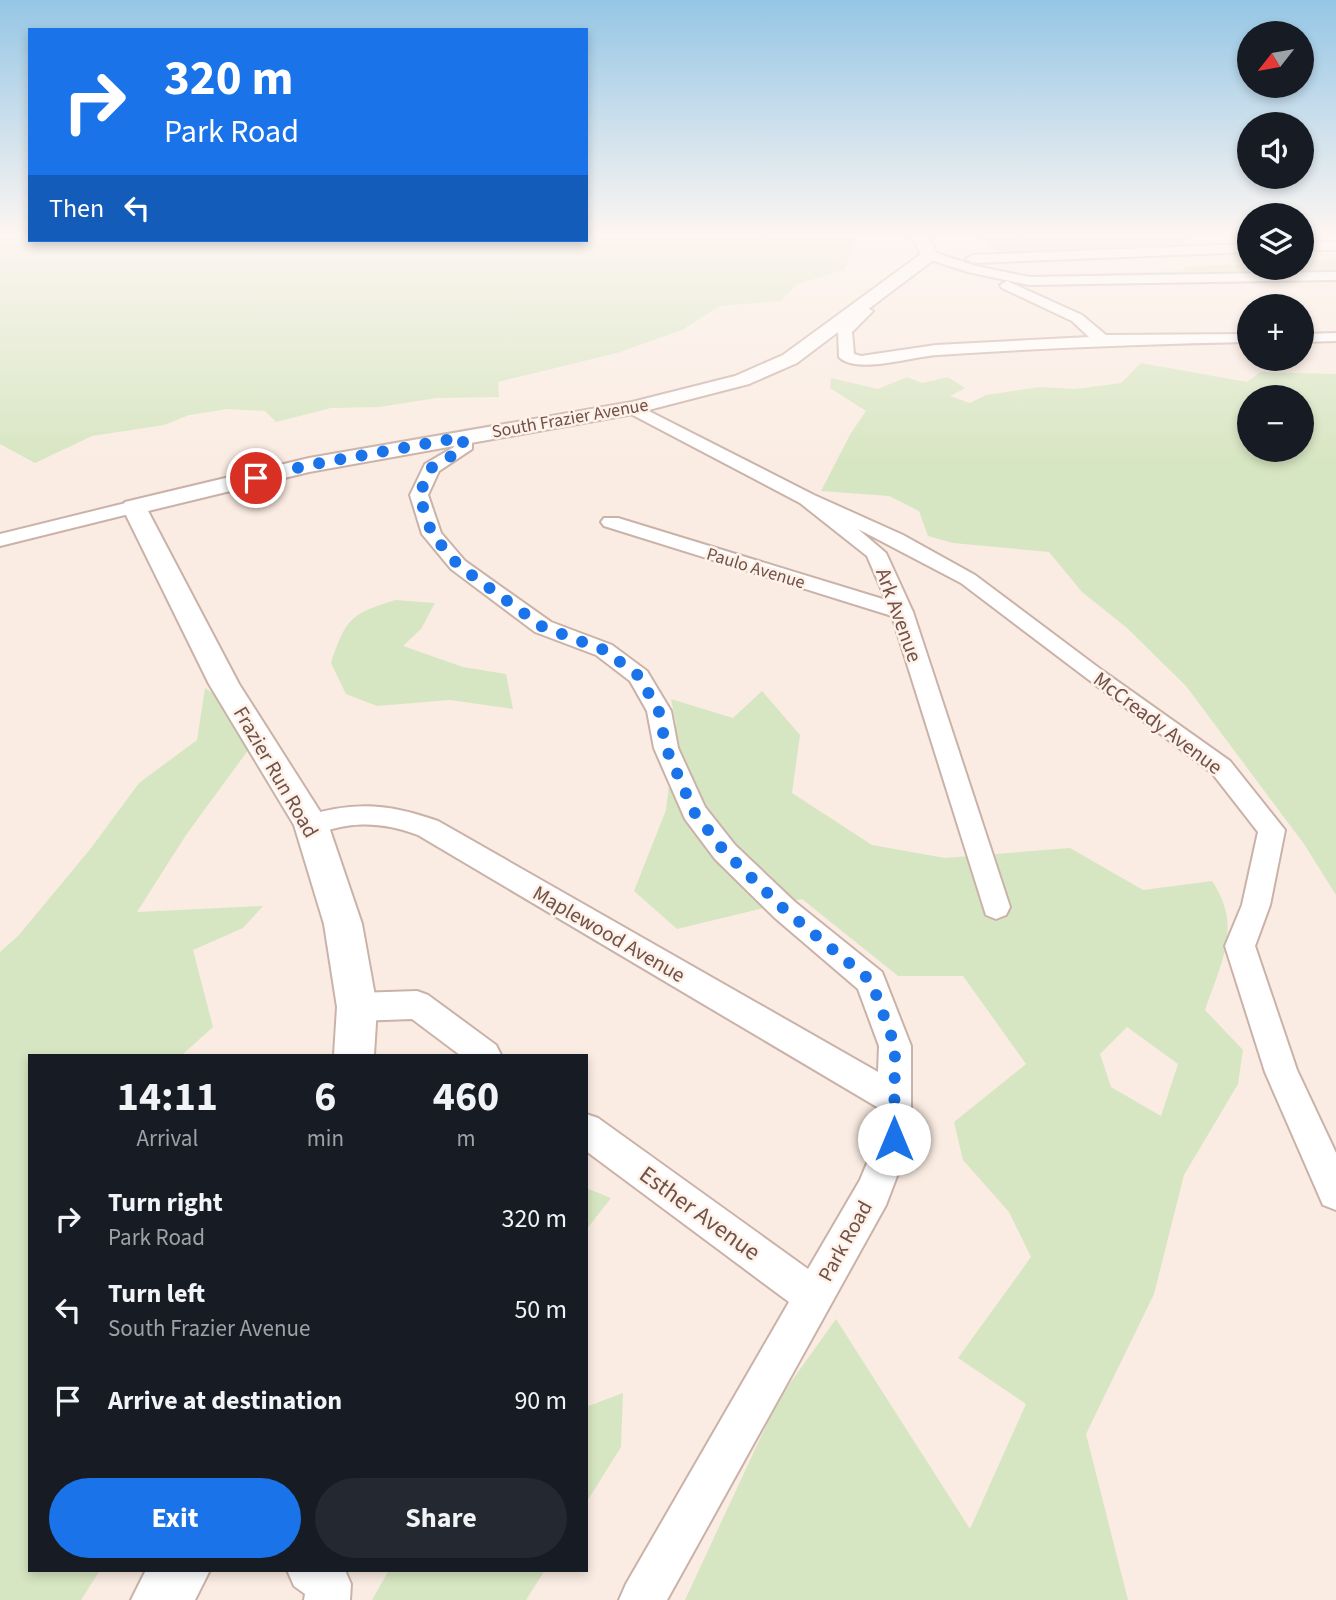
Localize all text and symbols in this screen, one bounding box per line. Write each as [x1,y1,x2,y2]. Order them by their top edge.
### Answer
north arrow [1237,21,1314,98]
map controls [1237,21,1314,462]
text: 320 m [164,44,293,114]
icon: right [49,56,140,147]
text: Park Road [164,109,299,155]
button: sound [1237,112,1314,189]
icon: left [118,189,156,227]
text: Then [49,190,104,227]
button: layers [1237,203,1314,280]
button: + [1237,294,1314,371]
button: − [1237,385,1314,462]
street label: South Frazier Avenue [490,392,650,445]
pin [226,448,286,508]
icon: arrive [237,459,275,497]
street label: Paulo Avenue [704,542,808,595]
street label: Ark Avenue [868,564,930,666]
street label: McCready Avenue [1087,664,1229,782]
street label: Frazier Run Road [226,701,326,843]
street label: Maplewood Avenue [527,878,691,990]
text: 14:11 [117,1067,218,1127]
text: 6 [314,1067,336,1127]
text: 460 [433,1067,499,1127]
position arrow [857,1102,931,1176]
text: Arrival [136,1122,198,1155]
text: min [307,1122,344,1155]
text: m [456,1122,476,1155]
street label: Esther Avenue [632,1157,768,1269]
text: Turn right [108,1184,223,1221]
street label: Park Road [810,1195,880,1287]
icon: right [49,1200,87,1238]
text: 320 m [501,1200,567,1237]
text: Park Road [108,1221,205,1254]
text: Turn left [108,1275,205,1312]
icon: left [49,1291,87,1329]
text: 50 m [514,1291,567,1328]
text: South Frazier Avenue [108,1312,310,1345]
icon: arrive [49,1382,87,1420]
text: Arrive at destination [108,1382,342,1419]
text: 90 m [514,1382,567,1419]
button: Exit [49,1478,301,1558]
button: Share [315,1478,567,1558]

